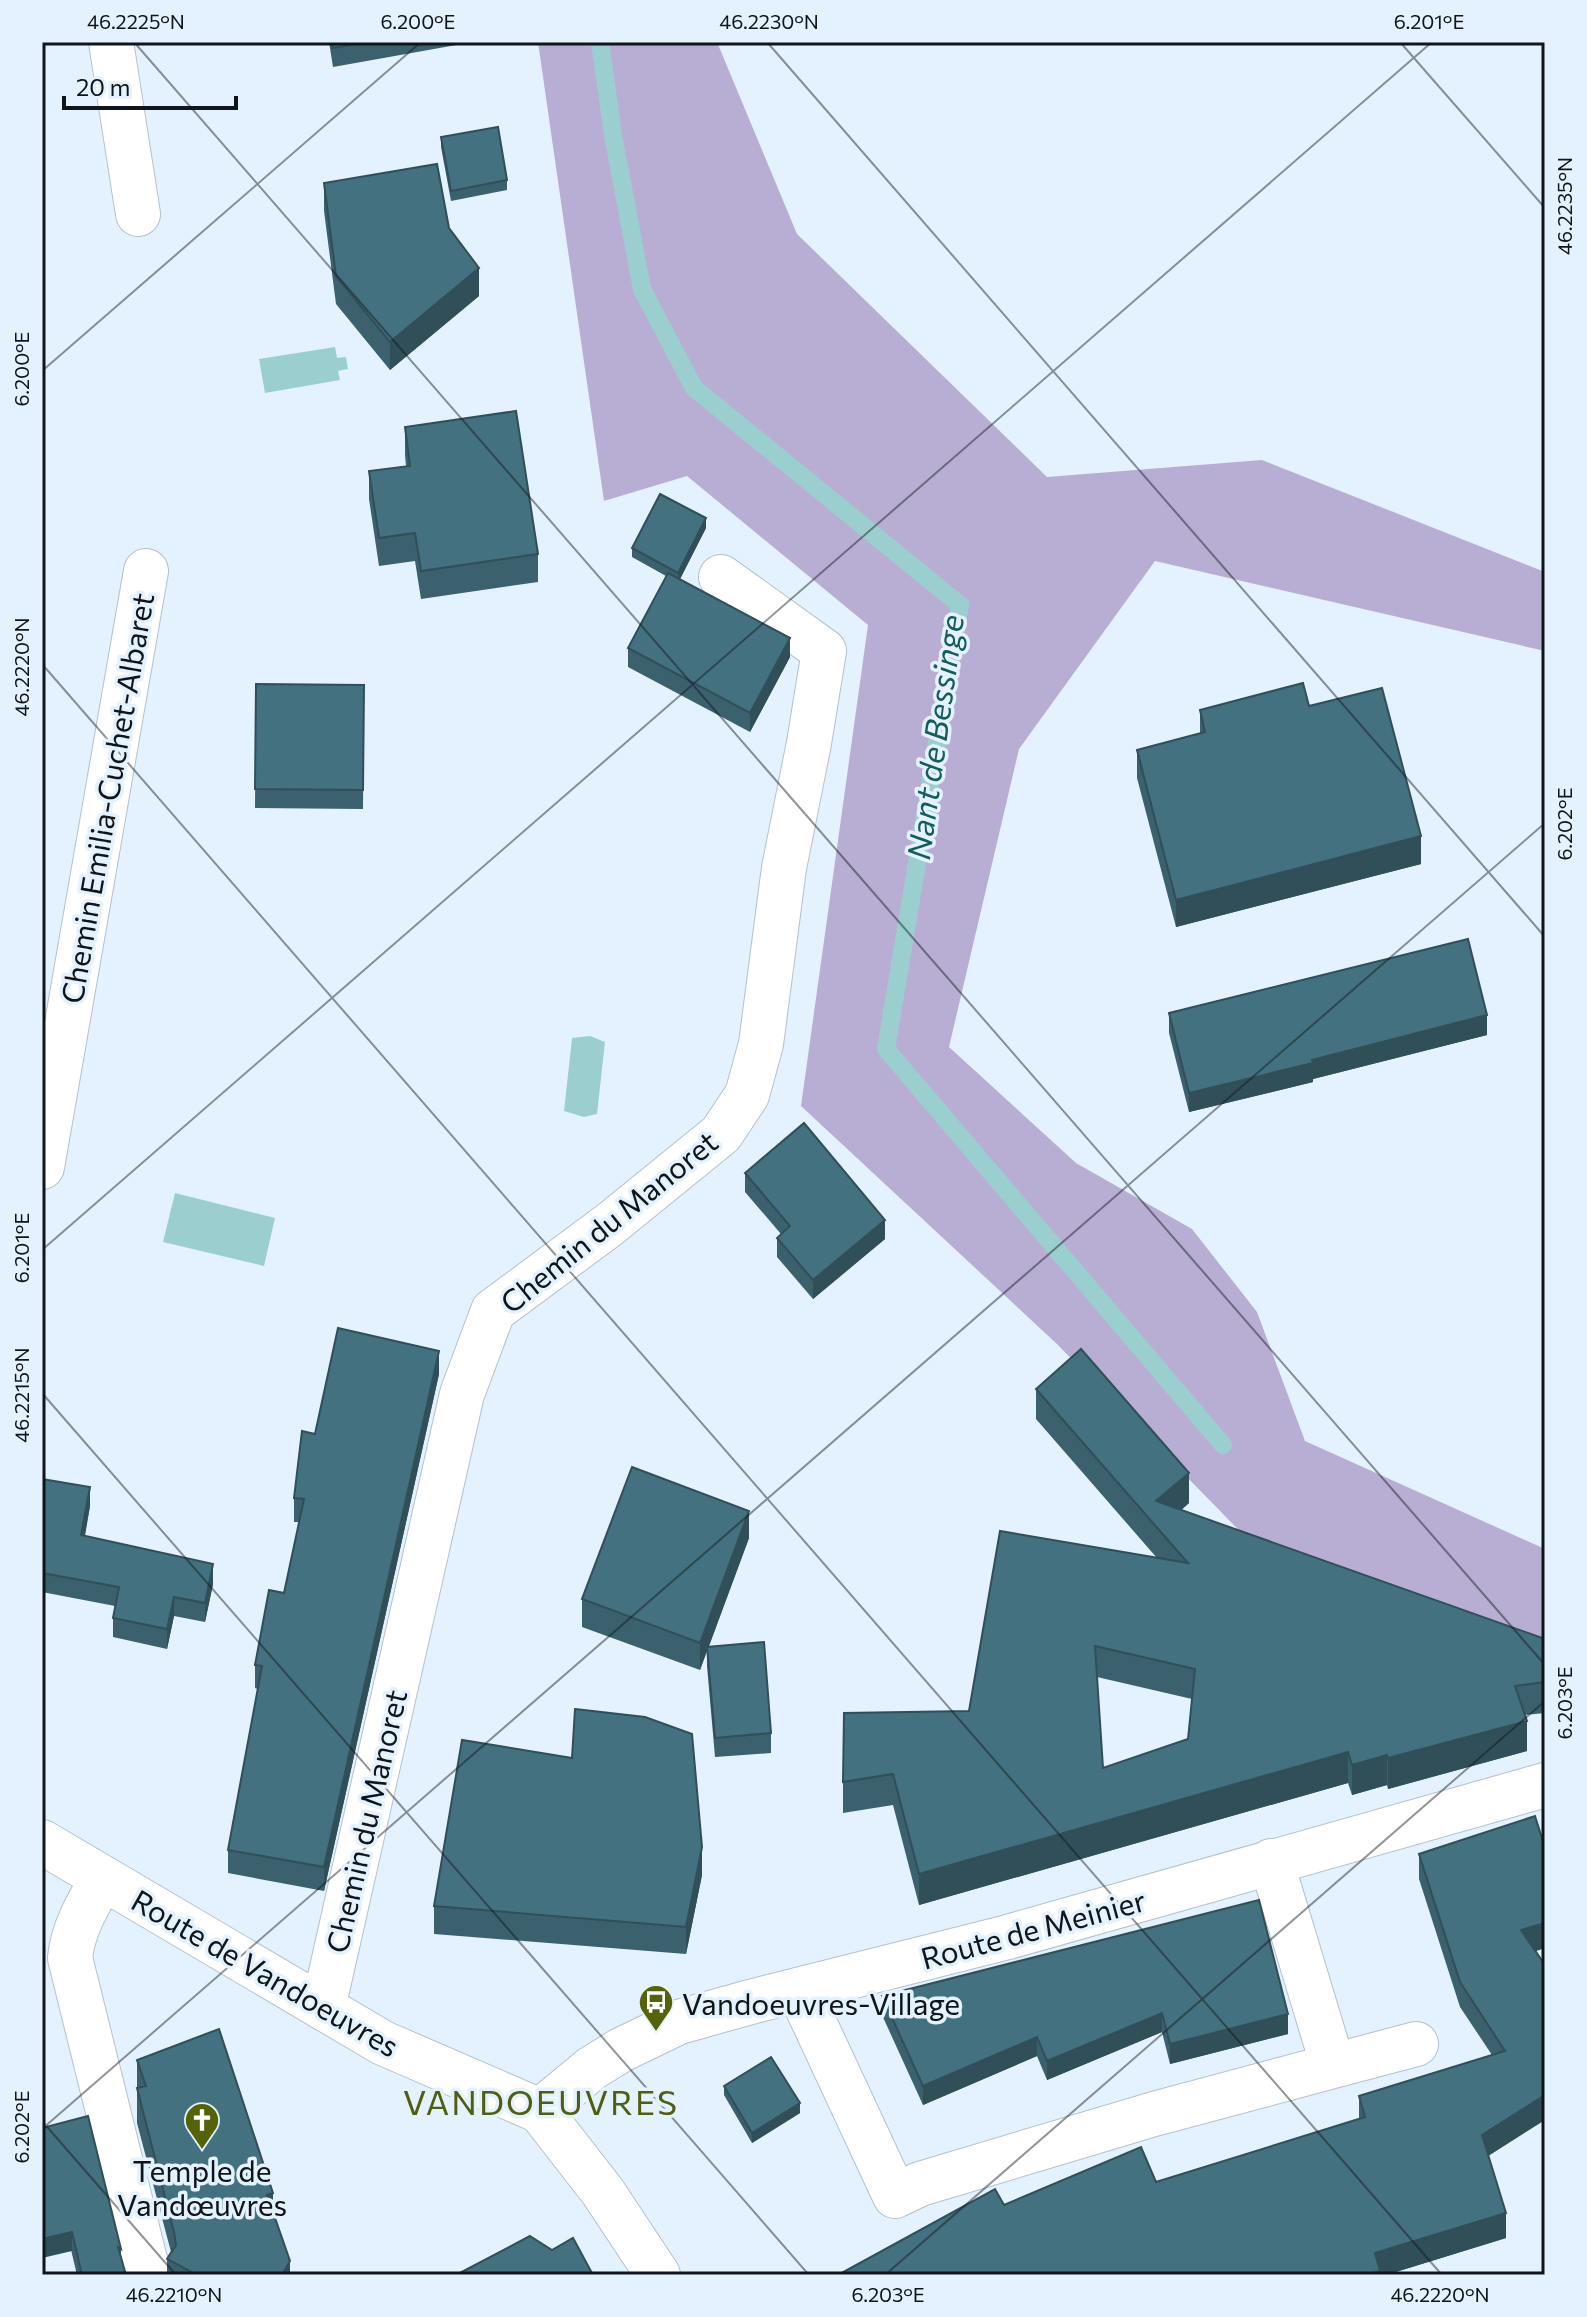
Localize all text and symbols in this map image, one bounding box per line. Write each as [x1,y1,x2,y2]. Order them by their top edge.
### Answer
text: 46.2225°N [87,9,185,33]
text: 6.200°E [381,9,455,33]
text: 46.2230°N [719,9,819,33]
text: 6.201°E [1394,9,1464,33]
scale bar [64,60,236,110]
text: 20 m [76,72,130,101]
text: 46.2235°N [1552,157,1576,255]
text: 6.200°E [9,332,33,406]
street label: Chemin Emilia-Cuchet-Albaret [52,590,160,1006]
water label: Nant de Bessinge [897,612,971,862]
text: 46.2220°N [9,617,33,717]
text: 6.202°E [1552,787,1576,861]
street label: Chemin du Manoret [492,1122,724,1320]
text: 6.201°E [9,1213,33,1283]
text: 46.2215°N [9,1347,33,1443]
text: 6.203°E [1552,1666,1576,1740]
street label: Chemin du Manoret [317,1686,413,1956]
street label: Route de Vandoeuvres [126,1880,406,2064]
street label: Route de Meinier [917,1880,1149,1976]
bus stop icon: Vandoeuvres-Village [637,1983,675,2033]
place label: Vandoeuvres-Village [682,1984,960,2021]
district label: VANDOEUVRES [403,2080,679,2122]
text: 6.202°E [9,2090,33,2164]
church icon: Temple de Vandœuvres [183,2101,221,2151]
place label: Temple de Vandœuvres [117,2151,287,2222]
text: 46.2210°N [126,2282,222,2306]
text: 6.203°E [851,2282,925,2306]
text: 46.2220°N [1390,2282,1490,2306]

